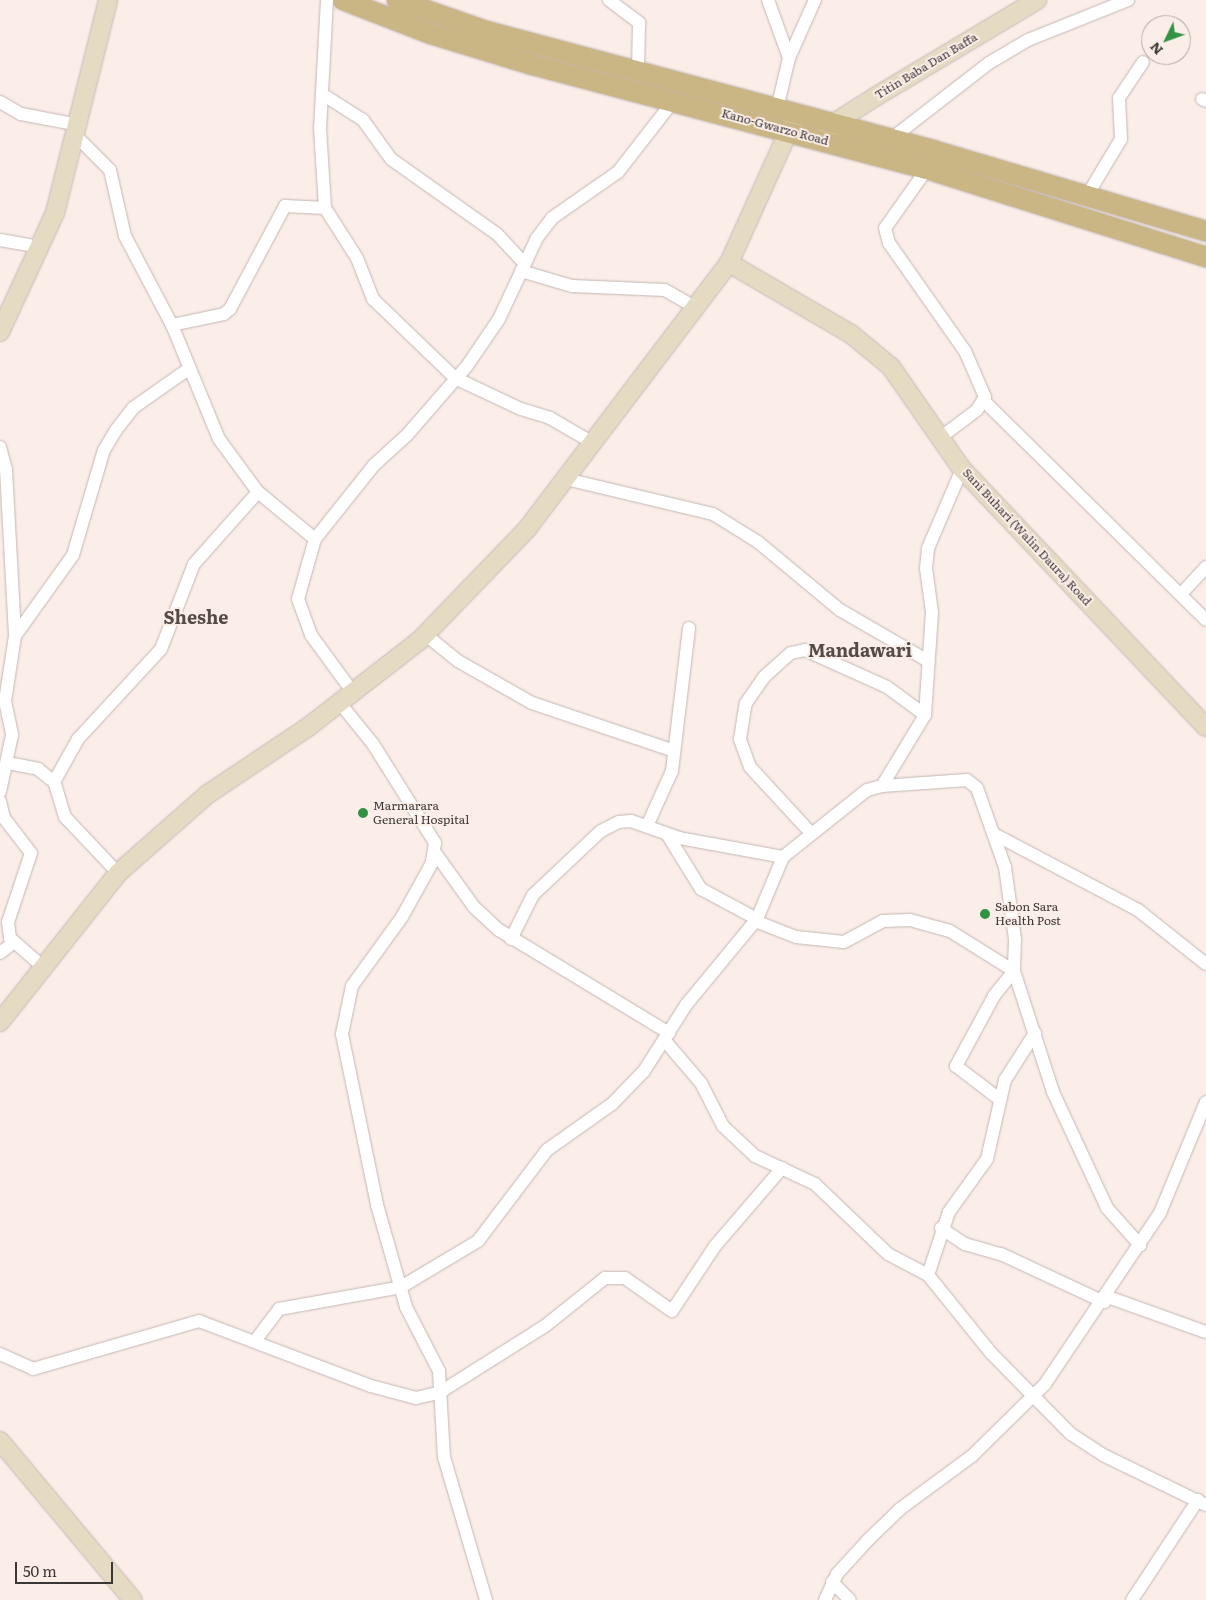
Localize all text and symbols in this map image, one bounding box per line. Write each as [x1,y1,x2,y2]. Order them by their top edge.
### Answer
north arrow [1141,15,1191,65]
street label: Titin Baba Dan Baffa [872,30,980,102]
text: N [1144,38,1167,60]
street label: Kano-Gwarzo Road [720,106,830,148]
street label: Sani Buhari (Walin Daura) Road [960,466,1094,608]
district label: Sheshe [164,606,228,628]
district label: Mandawari [808,639,912,661]
place label: Marmarara General Hospital [373,799,469,827]
marker: Marmarara General Hospital [357,807,369,819]
place label: Sabon Sara Health Post [995,900,1061,928]
marker: Sabon Sara Health Post [979,908,991,920]
scale bar [18,1552,115,1584]
text: 50 m [23,1559,57,1582]

